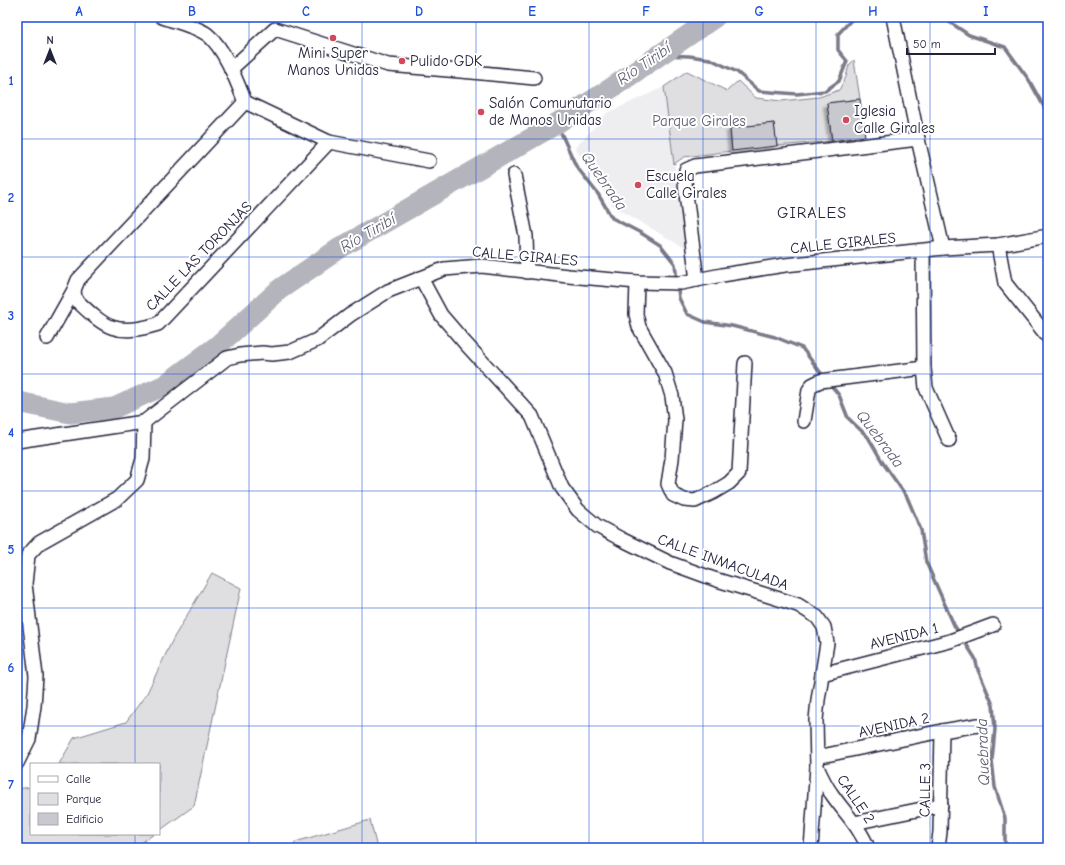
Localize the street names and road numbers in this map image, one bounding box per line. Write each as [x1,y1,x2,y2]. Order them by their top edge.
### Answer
street label: CALLE LAS TORONJAS [142,197,256,315]
street label: CALLE GIRALES [789,229,897,257]
street label: CALLE GIRALES [471,242,579,270]
street label: CALLE INMACULADA [655,530,791,594]
street label: AVENIDA 1 [868,619,940,653]
street label: AVENIDA 2 [857,709,931,741]
street label: CALLE 3 [916,763,934,817]
street label: CALLE 2 [833,771,879,827]

